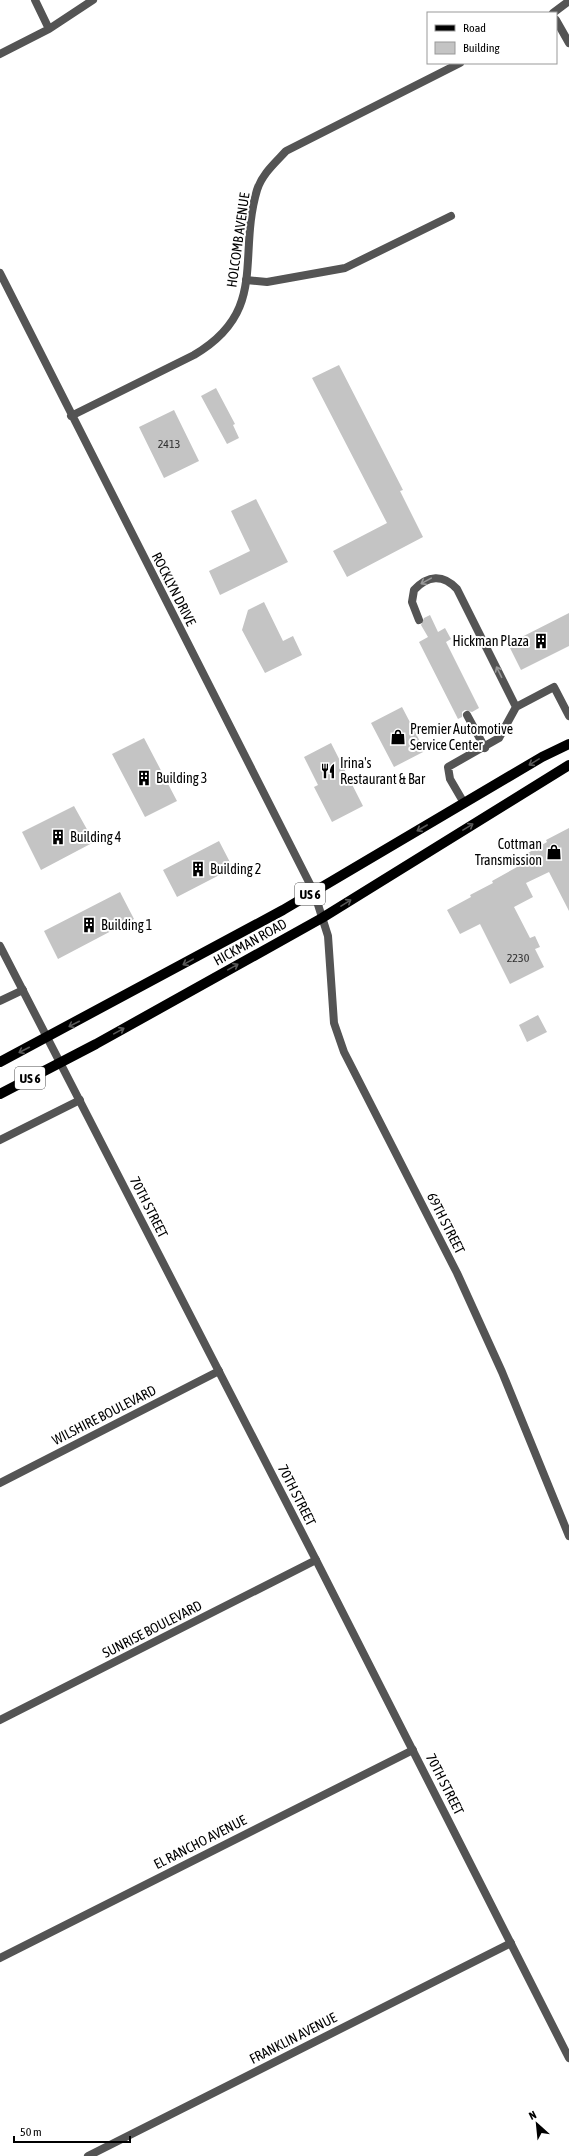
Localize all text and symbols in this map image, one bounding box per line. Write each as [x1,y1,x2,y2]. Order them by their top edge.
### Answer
legend [427,12,557,64]
text: Road [463,21,486,35]
text: Building [463,41,501,55]
street label: HOLCOMB AVENUE [223,192,253,288]
house number: 2413 [158,437,180,451]
street label: ROCKLYN DRIVE [149,550,199,628]
one-way arrow [420,578,432,586]
building icon: Hickman Plaza [532,632,550,650]
place label: Hickman Plaza [452,633,529,649]
one-way arrow [495,666,502,678]
place label: Premier Automotive Service Center [410,721,513,753]
shop icon: Premier Automotive Service Center [389,728,407,746]
place label: Irina's Restaurant & Bar [340,755,426,787]
one-way arrow [528,758,540,766]
restaurant icon: Irina's Restaurant & Bar [319,762,337,780]
building icon: Building 3 [135,769,153,787]
place label: Building 3 [156,770,207,786]
one-way arrow [462,823,473,831]
one-way arrow [416,824,428,832]
building icon: Building 4 [49,828,67,846]
place label: Building 4 [70,829,122,845]
place label: Cottman Transmission [475,836,542,868]
shop icon: Cottman Transmission [545,843,563,861]
building icon: Building 2 [189,860,207,878]
place label: Building 2 [210,861,261,877]
road number: US 6 [295,883,325,905]
one-way arrow [340,898,352,906]
street label: HICKMAN ROAD [211,915,289,969]
building icon: Building 1 [80,916,98,934]
place label: Building 1 [101,917,152,933]
house number: 2230 [507,951,530,965]
one-way arrow [182,958,194,966]
one-way arrow [227,963,239,971]
one-way arrow [68,1021,80,1028]
one-way arrow [113,1026,125,1034]
one-way arrow [18,1046,30,1054]
road number: US 6 [15,1067,45,1089]
street label: 70TH STREET [127,1174,171,1240]
street label: 69TH STREET [424,1190,468,1256]
street label: WILSHIRE BOULEVARD [49,1382,159,1448]
street label: 70TH STREET [275,1462,319,1528]
street label: SUNRISE BOULEVARD [100,1597,205,1661]
street label: 70TH STREET [423,1751,467,1817]
street label: EL RANCHO AVENUE [151,1812,249,1872]
street label: FRANKLIN AVENUE [247,2009,339,2067]
north arrow [517,2104,557,2144]
text: N [527,2108,538,2122]
scale bar [14,2118,130,2144]
text: 50 m [20,2125,42,2139]

